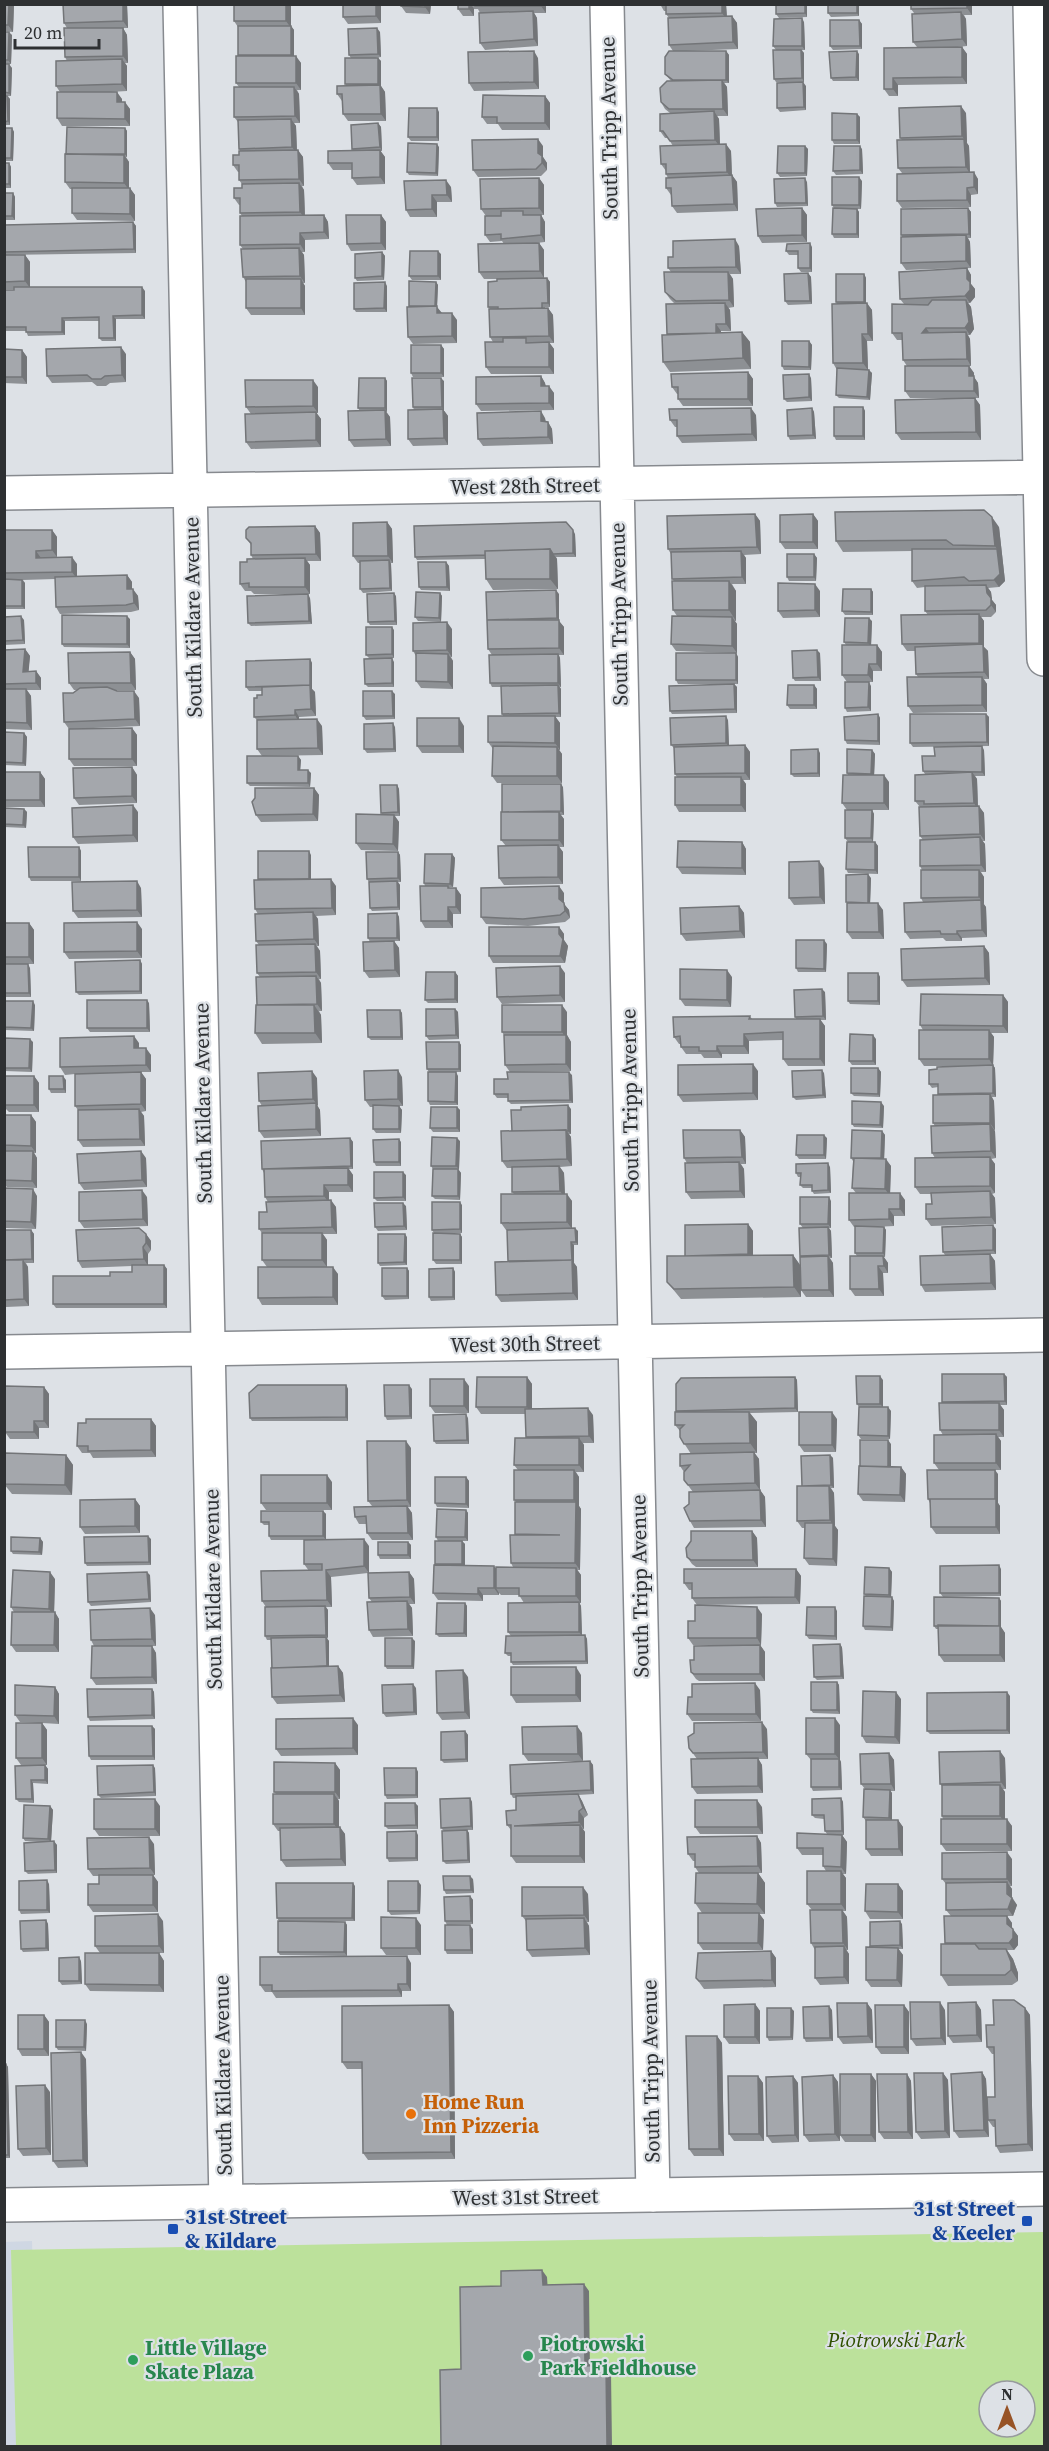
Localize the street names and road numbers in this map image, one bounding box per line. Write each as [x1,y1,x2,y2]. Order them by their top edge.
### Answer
street label: South Tripp Avenue [592,36,625,220]
street label: West 28th Street [450,470,600,501]
street label: South Kildare Avenue [176,516,209,718]
street label: South Tripp Avenue [602,522,635,706]
street label: South Kildare Avenue [186,1002,219,1204]
street label: South Tripp Avenue [613,1008,646,1192]
street label: West 30th Street [450,1328,600,1359]
street label: South Kildare Avenue [196,1488,229,1690]
street label: South Tripp Avenue [623,1494,656,1678]
street label: South Kildare Avenue [206,1974,239,2176]
street label: South Tripp Avenue [634,1979,667,2163]
street label: West 31st Street [452,2181,599,2212]

